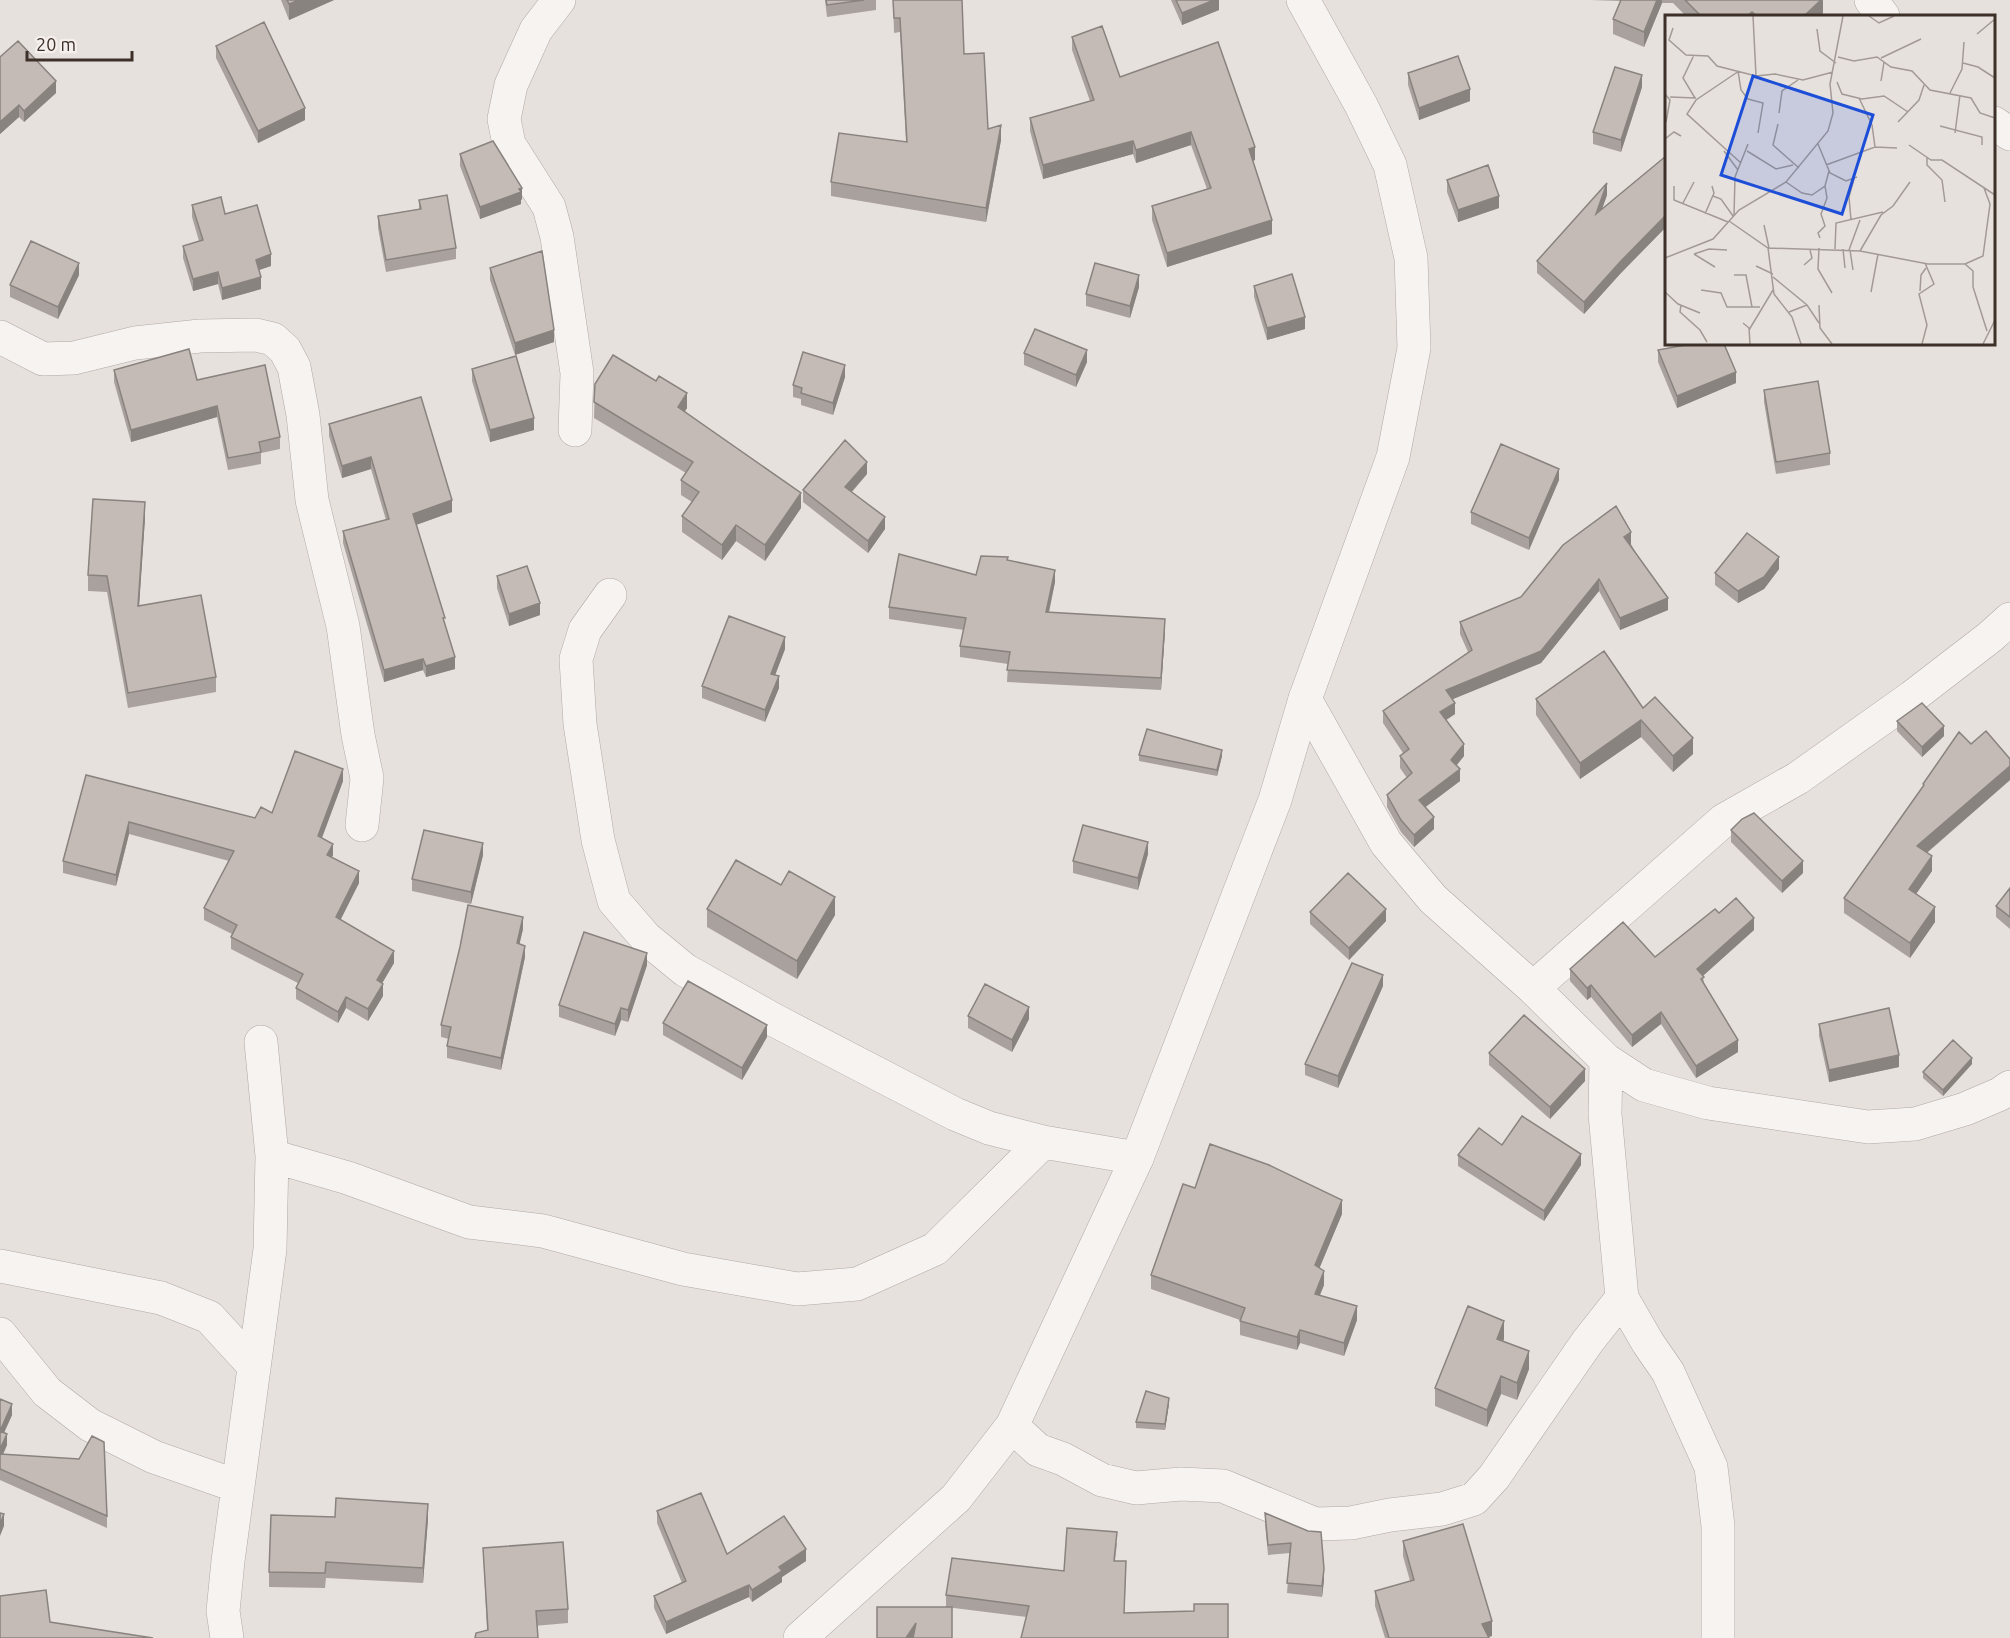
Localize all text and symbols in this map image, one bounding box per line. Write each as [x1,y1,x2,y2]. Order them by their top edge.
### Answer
inset map [1665,15,1995,345]
scale bar [27,24,132,62]
text: 20 m [36,34,76,54]

